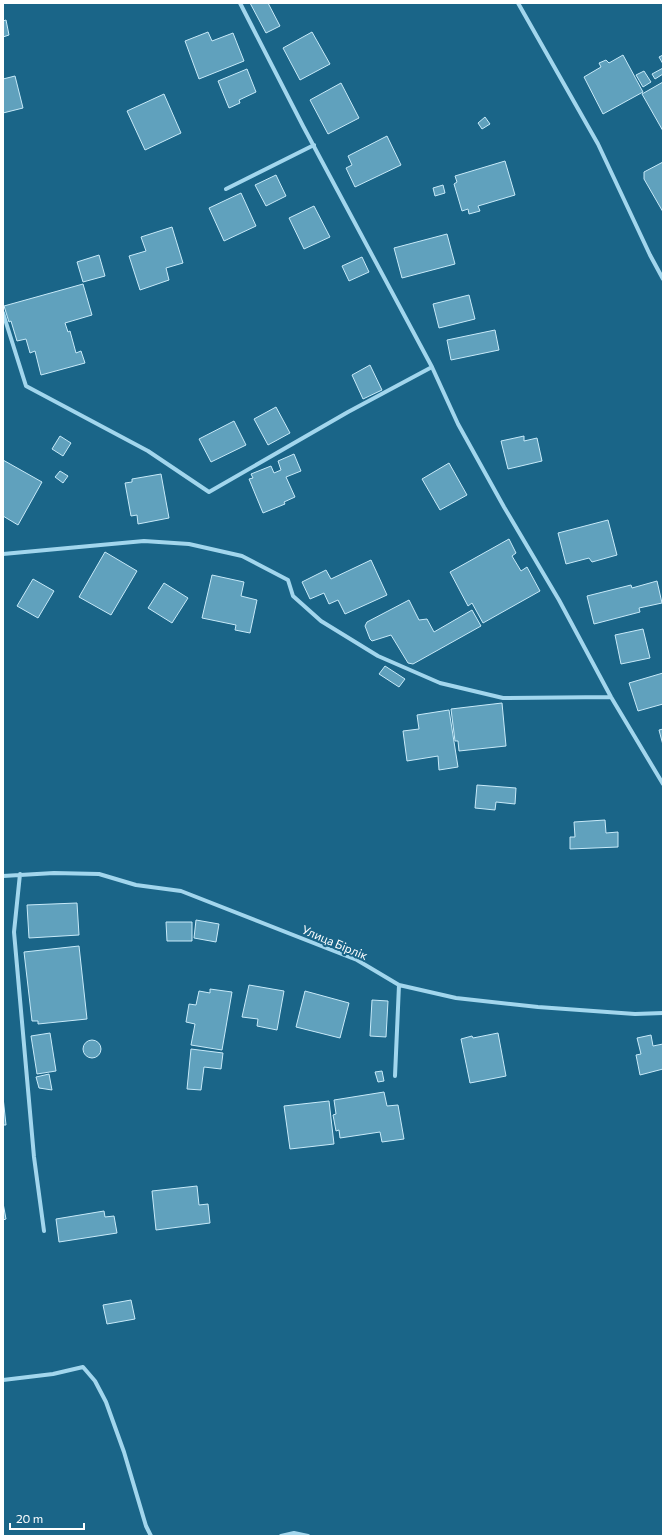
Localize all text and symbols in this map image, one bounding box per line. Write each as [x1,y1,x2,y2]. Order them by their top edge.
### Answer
street label: Улица Бірлік [300,922,371,962]
scale bar [10,1505,84,1531]
text: 20 m [16,1511,43,1525]

